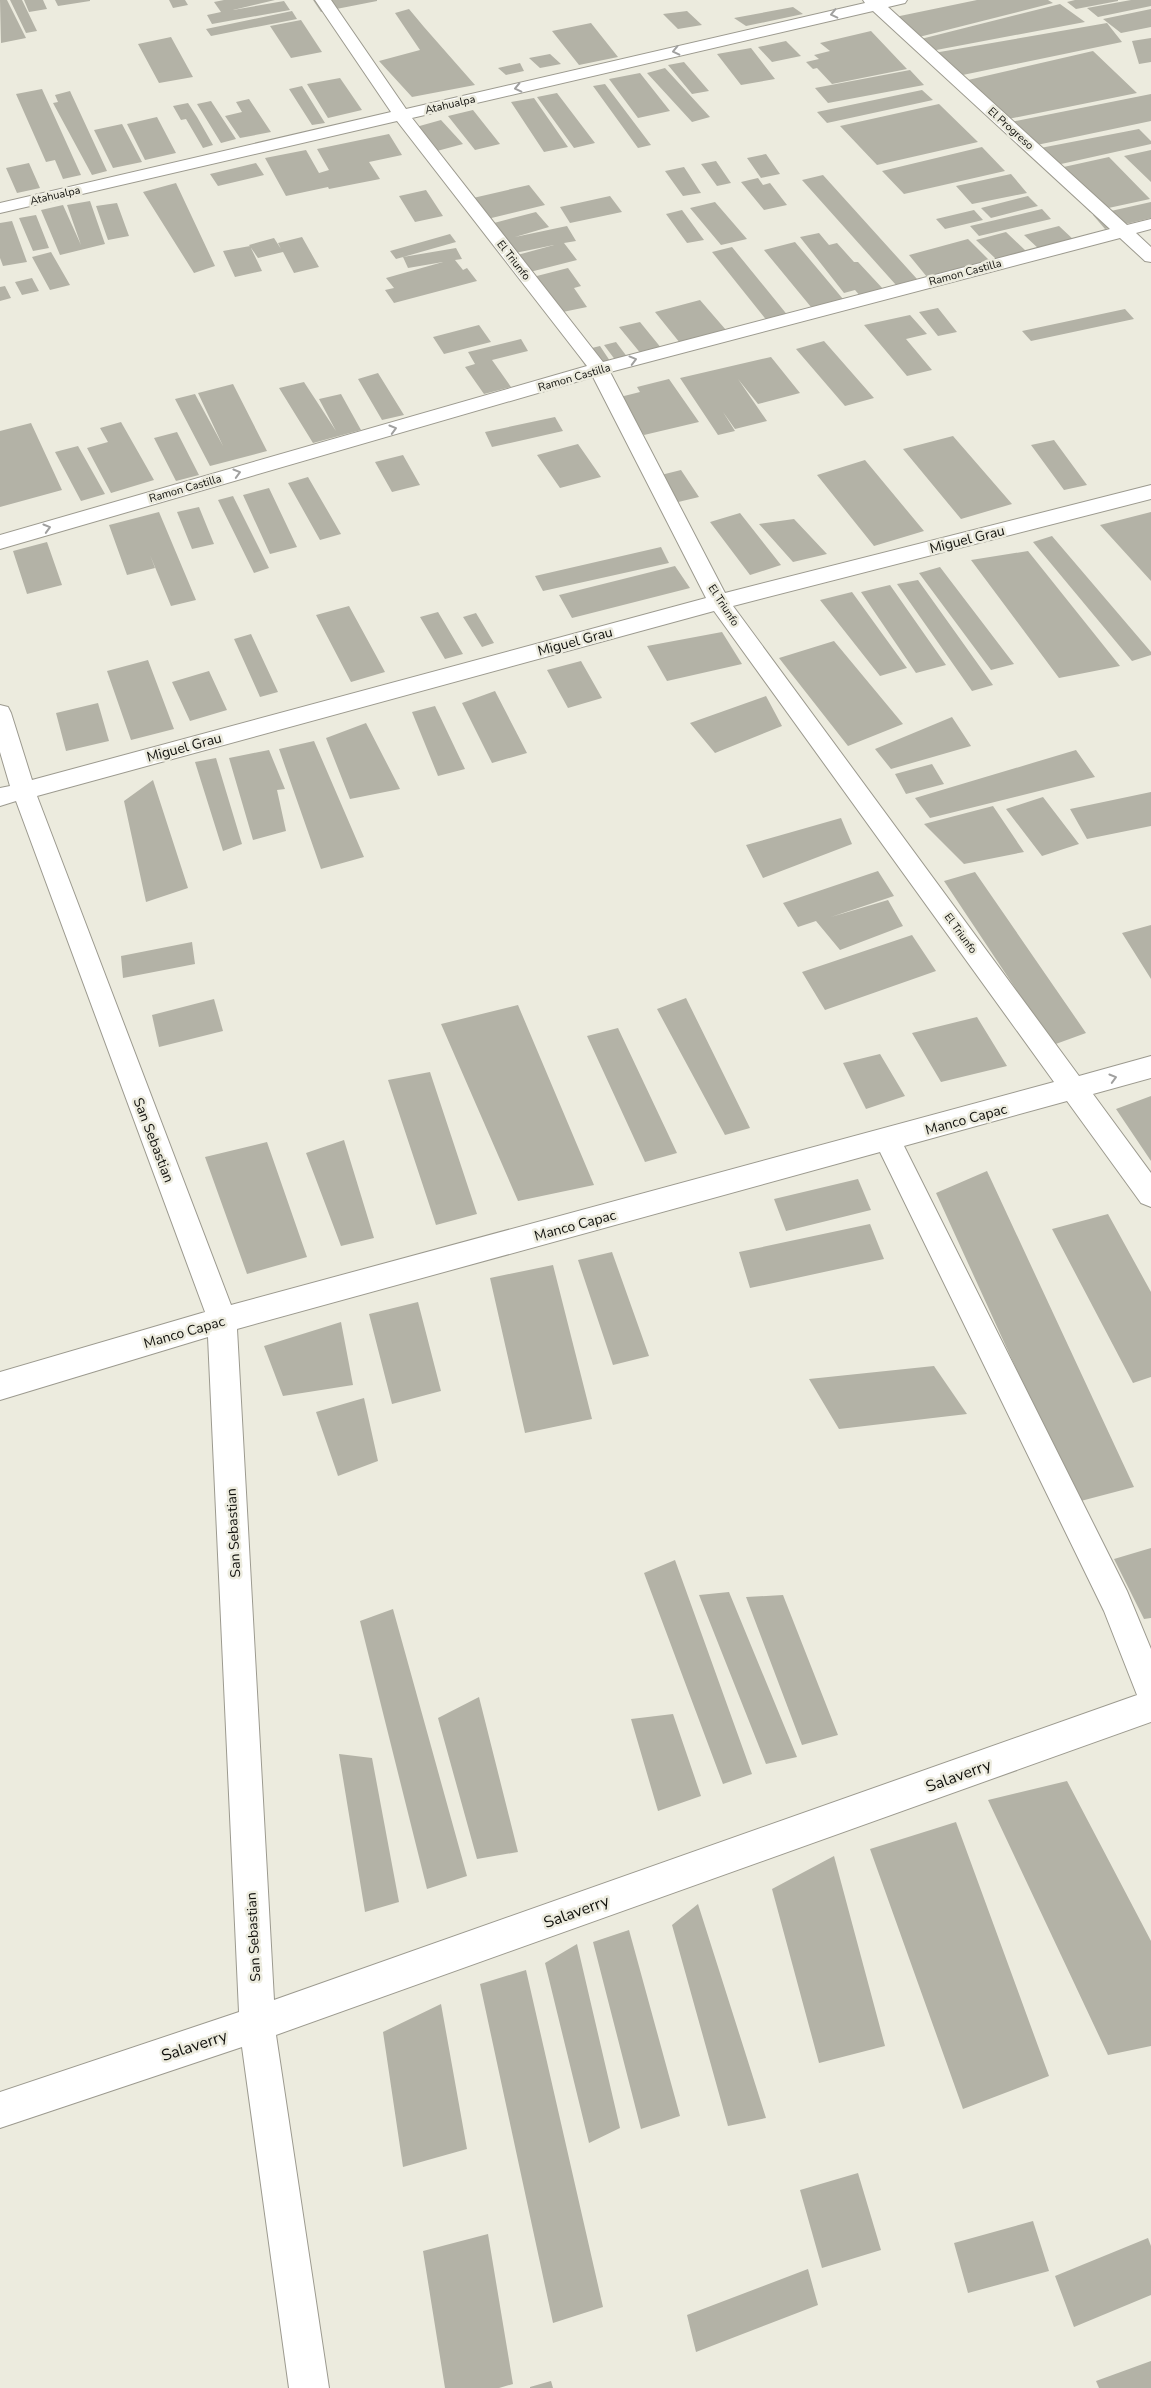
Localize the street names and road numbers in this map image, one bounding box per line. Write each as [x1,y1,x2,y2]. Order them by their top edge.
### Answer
street label: Atahualpa [423,91,477,118]
street label: El Progreso [985,104,1037,153]
street label: Atahualpa [28,182,82,209]
street label: El Triunfo [493,237,534,283]
street label: Ramon Castilla [927,256,1003,289]
street label: Ramon Castilla [536,360,612,395]
street label: Ramon Castilla [147,471,223,506]
street label: Miguel Grau [928,521,1007,558]
street label: El Triunfo [705,582,743,629]
street label: Miguel Grau [536,622,615,661]
street label: Miguel Grau [145,728,224,767]
street label: El Triunfo [941,910,980,957]
street label: San Sebastian [129,1095,178,1185]
street label: Manco Capac [923,1099,1010,1139]
street label: Manco Capac [532,1205,619,1245]
street label: Manco Capac [141,1312,227,1353]
street label: San Sebastian [222,1488,245,1578]
street label: Salaverry [923,1754,995,1798]
street label: Salaverry [541,1890,613,1934]
street label: San Sebastian [242,1892,265,1982]
street label: Salaverry [158,2025,231,2067]

